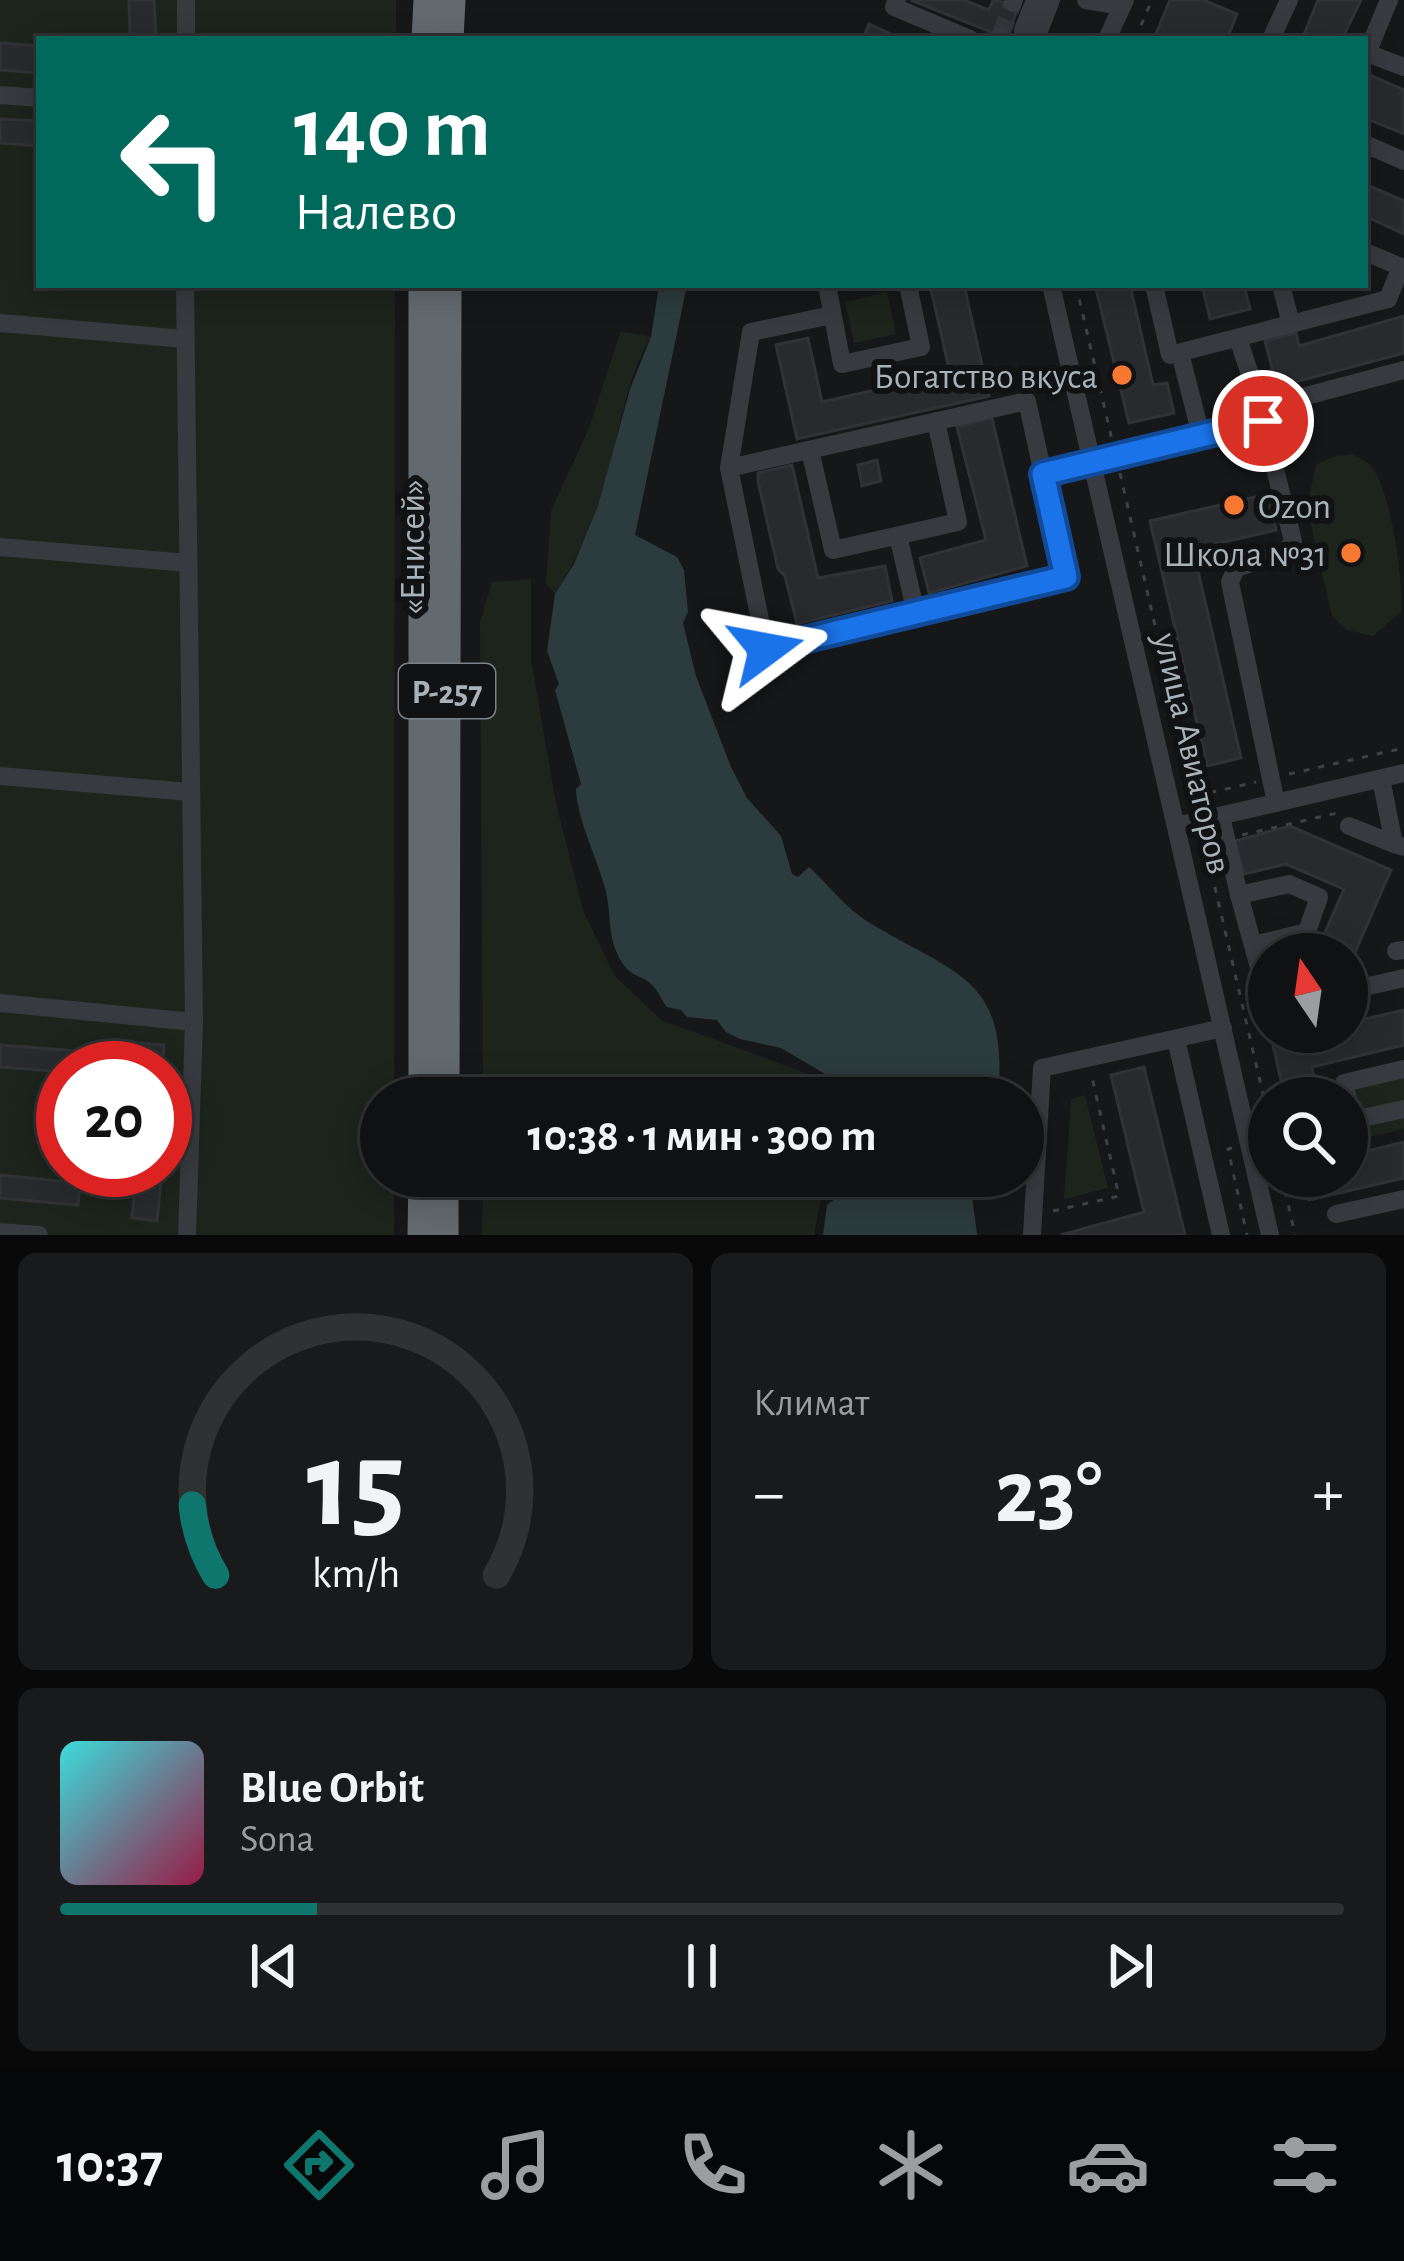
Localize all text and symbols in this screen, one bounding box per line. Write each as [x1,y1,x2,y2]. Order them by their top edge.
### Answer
icon: left [96,84,252,240]
text: 140 m [294,88,491,172]
text: Налево [294,186,457,240]
place label: Богатство вкуса [873,359,1098,395]
marker: Богатство вкуса [1109,362,1135,388]
pin [1212,370,1314,472]
icon: arrive [1230,388,1296,454]
street label: «Енисей» [395,479,431,615]
place label: Ozon [1258,489,1331,525]
marker: Ozon [1221,492,1247,518]
place label: Школа №31 [1163,537,1327,573]
marker: Школа №31 [1338,540,1364,566]
position arrow [703,586,829,712]
street label: улица Авиаторов [1147,629,1237,877]
road number: Р-257 [399,664,495,718]
north arrow [1248,933,1368,1053]
map controls [1248,933,1368,1197]
speed limit sign: 20 [36,1041,192,1197]
button: search [1248,1077,1368,1197]
text: 10:38 · 1 мин · 300 m [527,1114,877,1159]
text: Климат [753,1384,869,1423]
text: 15 [306,1424,405,1549]
text: 23° [995,1449,1102,1539]
text: − [753,1461,785,1527]
text: + [1312,1461,1344,1527]
text: km/h [311,1552,400,1595]
text: Blue Orbit [240,1766,424,1811]
text: Sona [240,1820,315,1859]
icon: previous [241,1933,307,1999]
icon: pause [669,1933,735,1999]
icon: next [1097,1933,1163,1999]
icon: directions [277,2123,361,2207]
icon: music [474,2123,558,2207]
icon: phone [671,2123,755,2207]
icon: climate [869,2123,953,2207]
icon: car [1066,2123,1150,2207]
icon: filters [1263,2123,1347,2207]
text: 10:37 [57,2138,163,2192]

